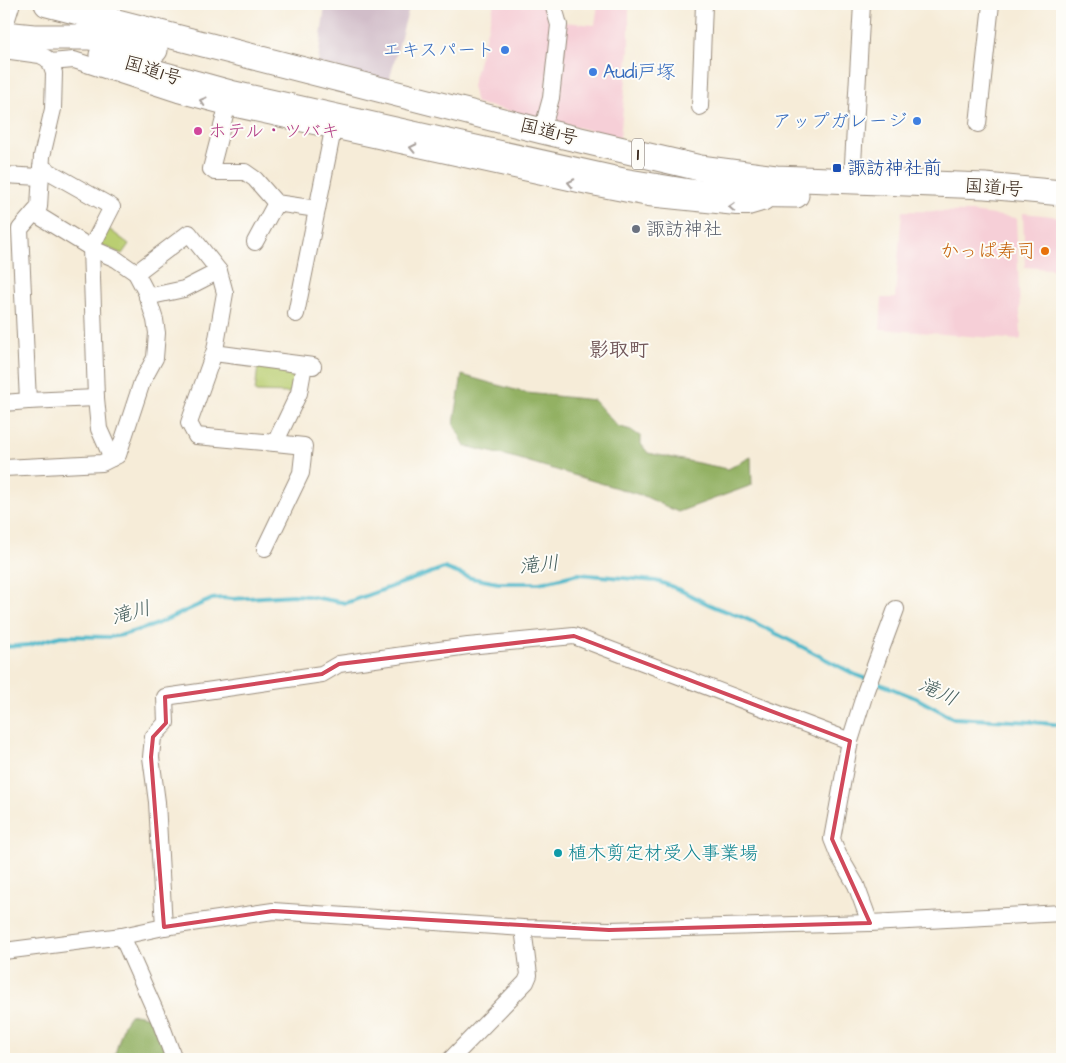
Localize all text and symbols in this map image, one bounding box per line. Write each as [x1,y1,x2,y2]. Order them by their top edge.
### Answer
place label: エキスパート [382,37,495,64]
marker: エキスパート [499,44,511,56]
street label: 国道1号 [121,49,185,93]
place label: Audi戸塚 [603,59,675,86]
marker: Audi戸塚 [587,66,599,78]
one-way arrow [199,96,207,106]
place label: アップガレージ [773,108,907,135]
street label: 国道1号 [517,112,581,152]
marker: アップガレージ [911,115,923,127]
place label: ホテル・ツバキ [208,118,340,145]
marker: ホテル・ツバキ [192,125,204,137]
road number: 1 [632,138,644,170]
one-way arrow [408,143,417,154]
place label: 諏訪神社前 [847,155,942,182]
marker: 諏訪神社前 [831,162,843,174]
street label: 国道1号 [963,172,1025,204]
one-way arrow [567,178,576,189]
one-way arrow [727,201,735,212]
place label: 諏訪神社 [646,216,722,243]
marker: 諏訪神社 [630,223,642,235]
place label: かっぱ寿司 [940,238,1035,265]
marker: かっぱ寿司 [1039,245,1051,257]
district label: 影取町 [589,336,649,364]
water label: 滝川 [518,549,560,581]
water label: 滝川 [108,594,154,632]
water label: 滝川 [914,671,962,713]
place label: 植木剪定材受入事業場 [568,840,758,867]
marker: 植木剪定材受入事業場 [552,847,564,859]

